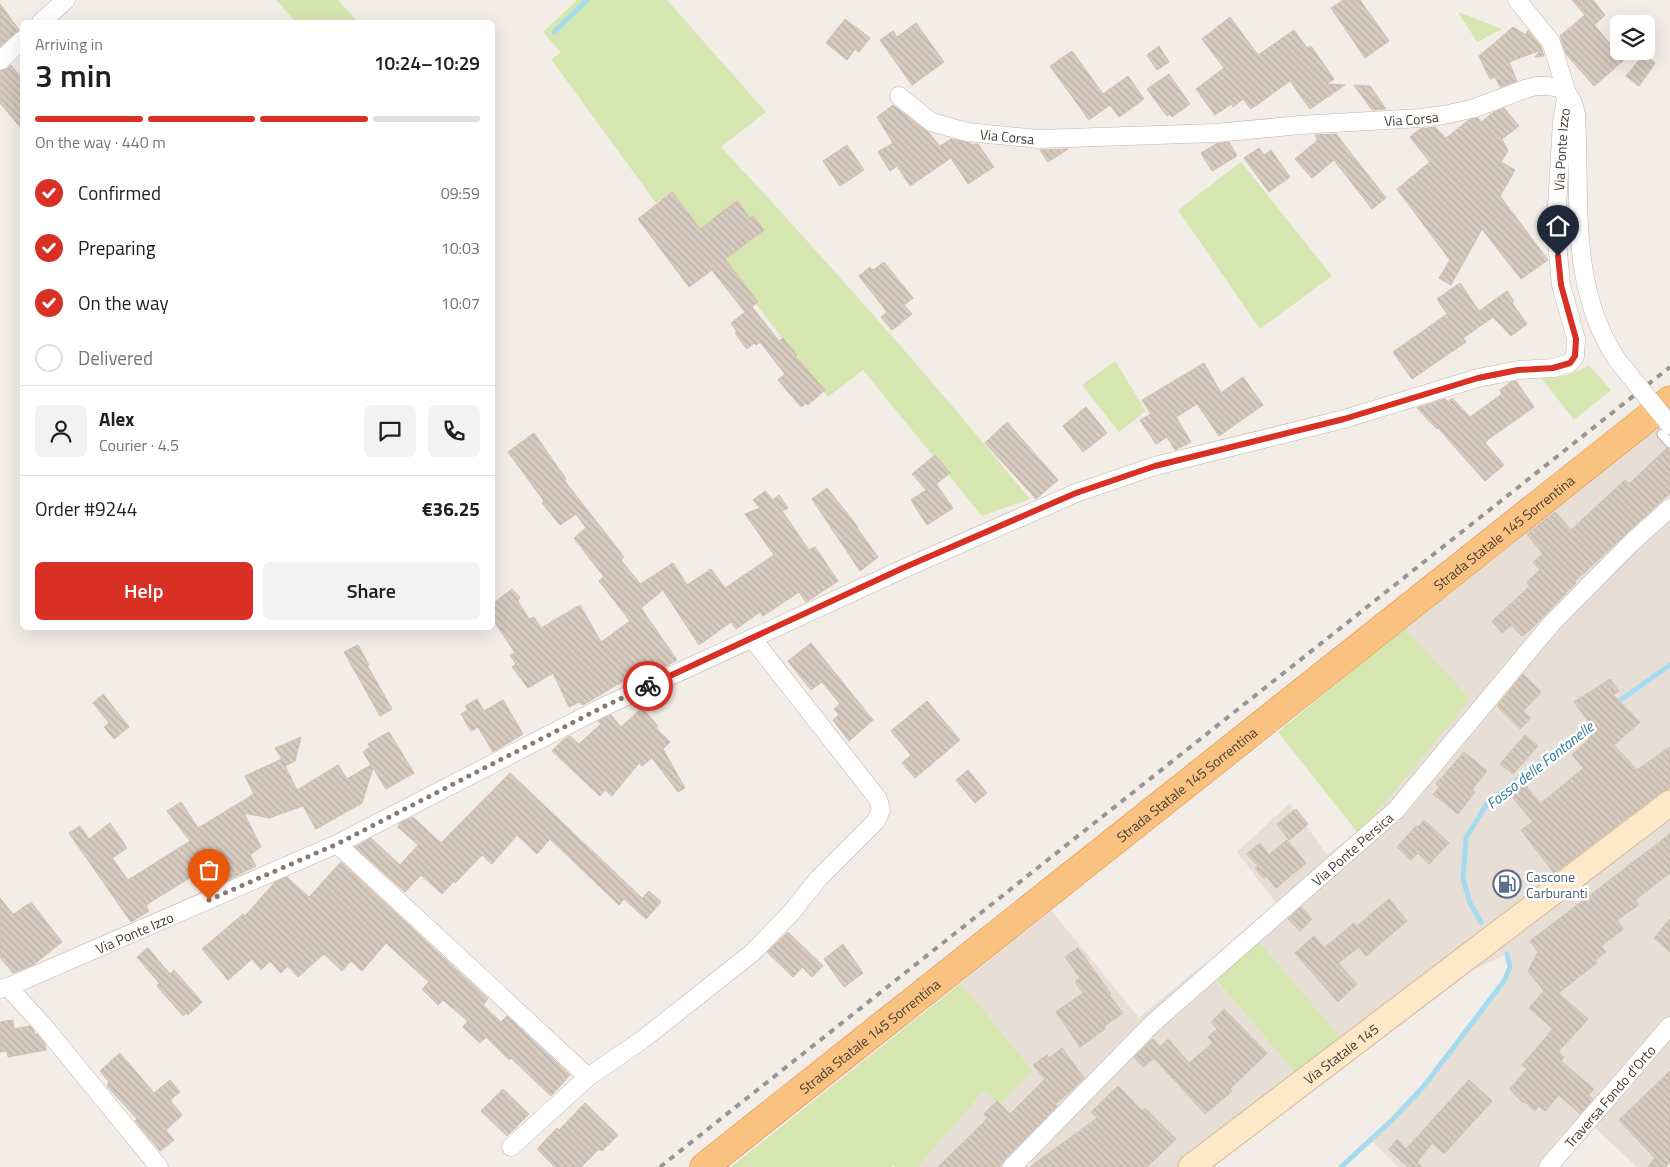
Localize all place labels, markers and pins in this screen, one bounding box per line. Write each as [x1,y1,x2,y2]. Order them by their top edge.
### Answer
pin [1537,205,1579,256]
pin [188,849,230,900]
place label: Cascone Carburanti [1526,866,1588,903]
fuel station icon: Cascone Carburanti [1492,869,1522,899]

